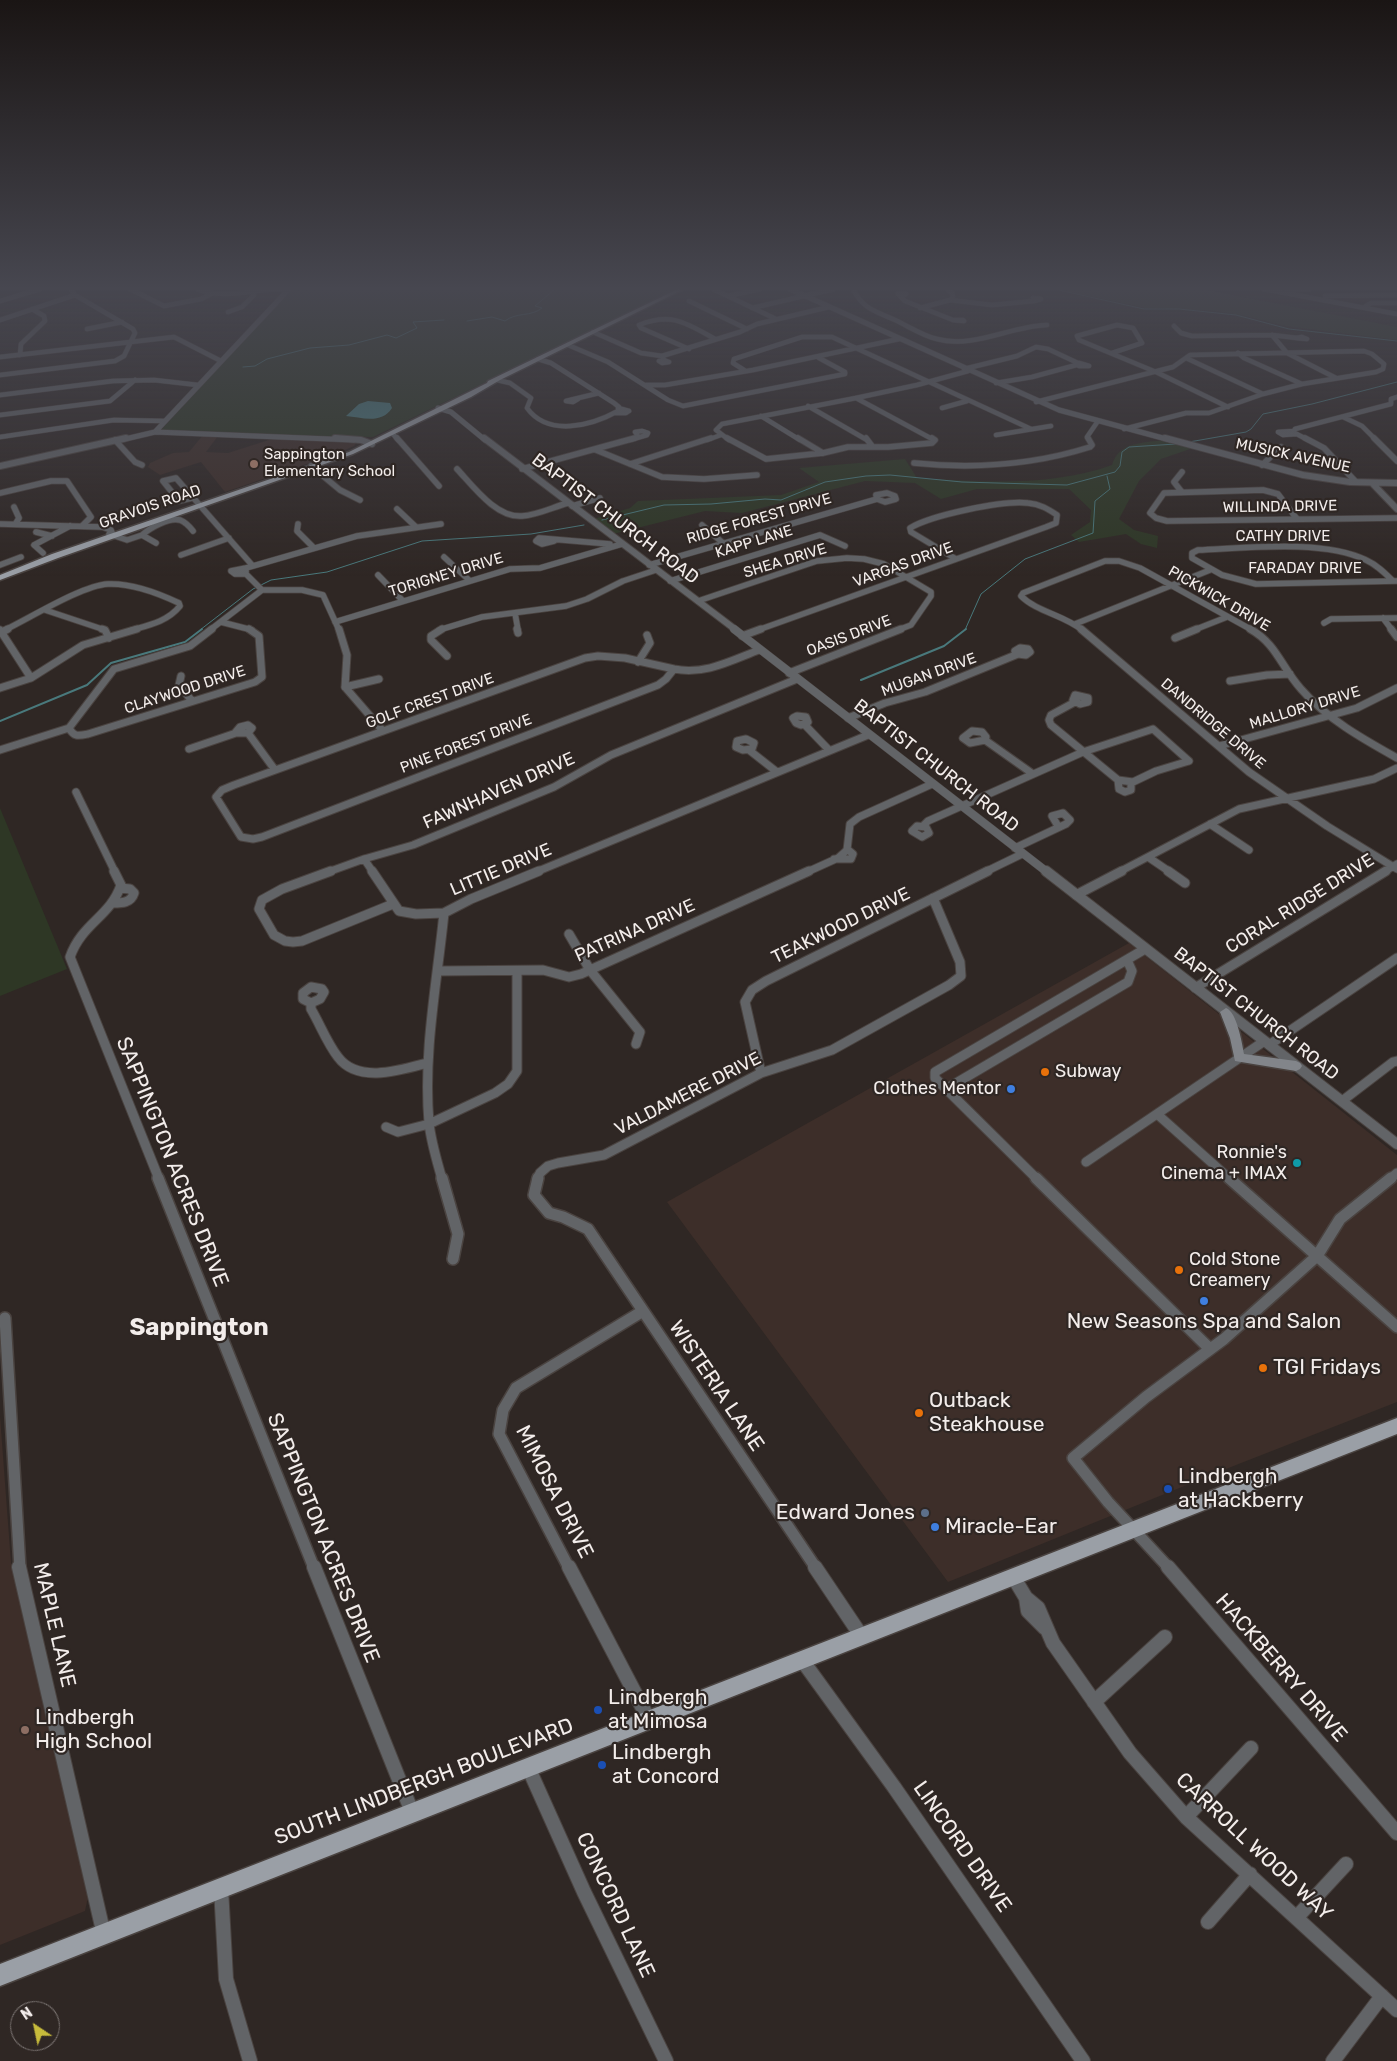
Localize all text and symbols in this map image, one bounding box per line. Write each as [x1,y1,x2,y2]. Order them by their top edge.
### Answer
street label: MUSICK AVENUE [1234,435,1352,477]
place label: Sappington Elementary School [264,446,395,481]
street label: BAPTIST CHURCH ROAD [527,449,703,589]
marker: Sappington Elementary School [248,458,260,470]
street label: GRAVOIS ROAD [97,481,203,533]
street label: RIDGE FOREST DRIVE [685,490,833,548]
street label: WILLINDA DRIVE [1223,497,1337,517]
street label: KAPP LANE [713,522,795,562]
street label: CATHY DRIVE [1236,528,1330,546]
street label: VARGAS DRIVE [851,539,955,591]
street label: SHEA DRIVE [741,540,829,582]
street label: TORIGNEY DRIVE [387,549,505,601]
street label: FARADAY DRIVE [1248,560,1362,578]
street label: PICKWICK DRIVE [1165,563,1273,635]
street label: OASIS DRIVE [804,612,894,660]
street label: MUGAN DRIVE [879,649,979,701]
street label: CLAYWOOD DRIVE [122,662,248,718]
street label: GOLF CREST DRIVE [364,669,496,733]
street label: DANDRIDGE DRIVE [1157,675,1269,773]
street label: MALLORY DRIVE [1247,683,1363,733]
street label: BAPTIST CHURCH ROAD [849,695,1023,837]
street label: PINE FOREST DRIVE [398,711,534,777]
street label: FAWNHAVEN DRIVE [420,748,578,834]
street label: LITTIE DRIVE [447,839,555,901]
street label: CORAL RIDGE DRIVE [1222,850,1378,958]
street label: TEAKWOOD DRIVE [768,883,914,969]
street label: PATRINA DRIVE [571,895,699,967]
street label: BAPTIST CHURCH ROAD [1169,943,1343,1085]
street label: SAPPINGTON ACRES DRIVE [110,1033,234,1291]
street label: VALDAMERE DRIVE [611,1048,765,1140]
place label: Subway [1055,1061,1121,1083]
marker: Subway [1039,1066,1051,1078]
place label: Clothes Mentor [873,1078,1001,1100]
marker: Clothes Mentor [1005,1083,1017,1095]
place label: Ronnie's Cinema + IMAX [1161,1142,1287,1184]
marker: Ronnie's Cinema + IMAX [1291,1157,1303,1169]
place label: Cold Stone Creamery [1189,1249,1280,1292]
marker: Cold Stone Creamery [1173,1264,1185,1276]
marker: New Seasons Spa and Salon [1198,1295,1210,1307]
place label: New Seasons Spa and Salon [1067,1309,1341,1335]
district label: Sappington [129,1314,269,1342]
street label: WISTERIA LANE [663,1316,769,1456]
place label: TGI Fridays [1273,1355,1381,1381]
marker: TGI Fridays [1257,1362,1269,1374]
place label: Outback Steakhouse [929,1388,1044,1438]
marker: Outback Steakhouse [913,1407,925,1419]
street label: SAPPINGTON ACRES DRIVE [261,1409,385,1667]
street label: MIMOSA DRIVE [510,1421,598,1563]
place label: Lindbergh at Hackberry [1178,1464,1304,1514]
marker: Lindbergh at Hackberry [1162,1483,1174,1495]
place label: Edward Jones [776,1500,915,1526]
marker: Edward Jones [919,1507,931,1519]
place label: Miracle-Ear [945,1514,1057,1540]
marker: Miracle-Ear [929,1521,941,1533]
street label: MAPLE LANE [27,1560,81,1690]
street label: HACKBERRY DRIVE [1210,1589,1352,1747]
place label: Lindbergh at Mimosa [608,1685,708,1735]
marker: Lindbergh at Mimosa [592,1704,604,1716]
place label: Lindbergh High School [35,1705,152,1755]
street label: SOUTH LINDBERGH BOULEVARD [271,1713,577,1851]
marker: Lindbergh High School [19,1724,31,1736]
place label: Lindbergh at Concord [612,1740,720,1790]
marker: Lindbergh at Concord [596,1759,608,1771]
street label: CARROLL WOOD WAY [1170,1768,1338,1926]
street label: LINCORD DRIVE [907,1777,1017,1917]
street label: CONCORD LANE [570,1828,660,1982]
north arrow [10,2001,60,2051]
text: N [18,2004,36,2024]

